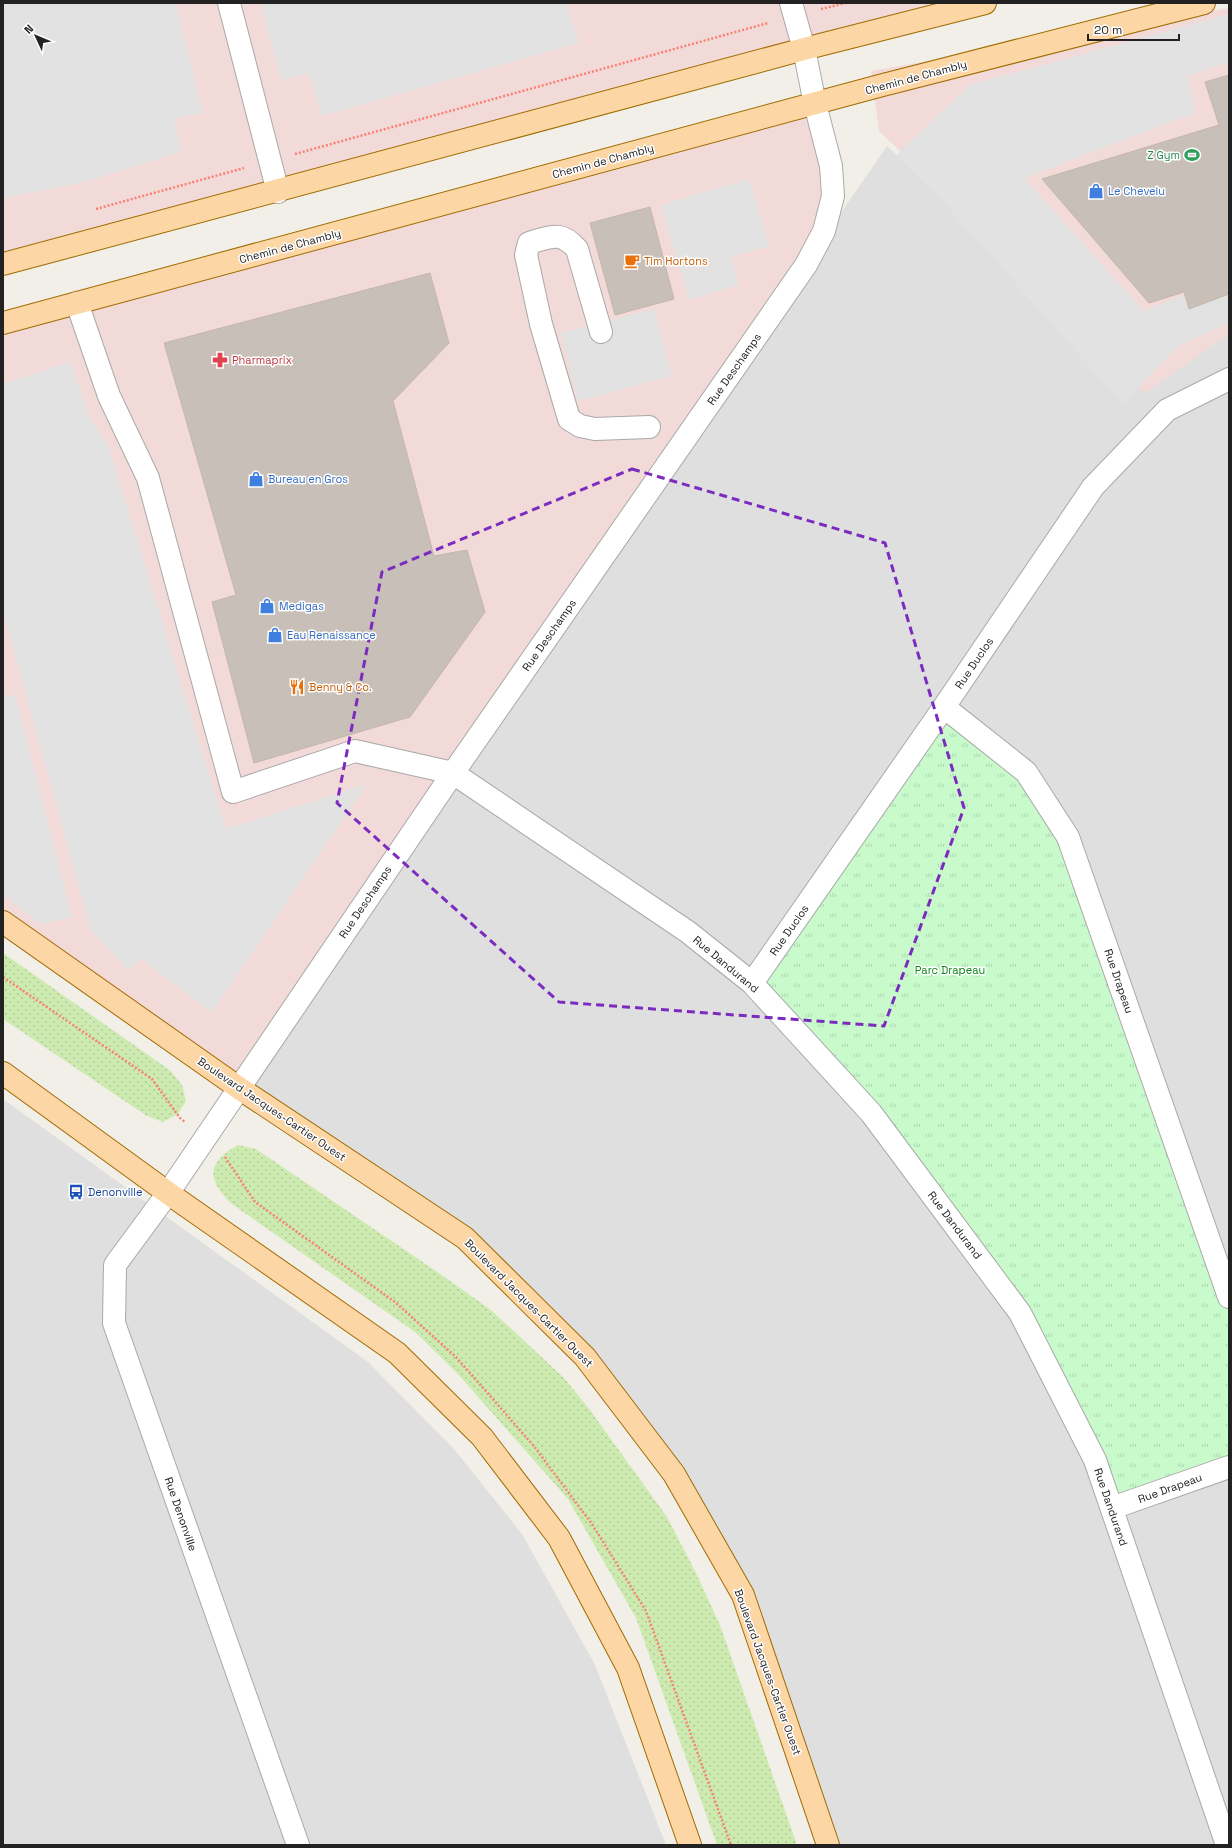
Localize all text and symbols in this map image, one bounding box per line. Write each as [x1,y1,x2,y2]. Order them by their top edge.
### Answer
north arrow [16,16,56,56]
scale bar [1088,16,1179,42]
text: N [21,22,36,37]
text: 20 m [1094,22,1122,38]
street label: Chemin de Chambly [864,57,968,97]
street label: Chemin de Chambly [551,141,655,181]
sports icon: Z Gym [1183,146,1201,164]
place label: Z Gym [1147,148,1180,162]
shop icon: Le Chevelu [1087,182,1105,200]
place label: Le Chevelu [1108,184,1165,198]
street label: Chemin de Chambly [238,226,342,266]
cafe icon: Tim Hortons [623,252,641,270]
place label: Tim Hortons [644,254,708,268]
street label: Rue Deschamps [704,330,764,408]
pharmacy icon: Pharmaprix [211,351,229,369]
place label: Pharmaprix [232,353,293,367]
shop icon: Bureau en Gros [247,470,265,488]
place label: Bureau en Gros [268,472,348,486]
street label: Rue Deschamps [519,596,579,674]
shop icon: Medigas [258,597,276,615]
place label: Medigas [279,599,324,613]
shop icon: Eau Renaissance [266,626,284,644]
place label: Eau Renaissance [287,628,376,642]
street label: Rue Duclos [952,635,996,691]
restaurant icon: Benny & Co. [288,678,306,696]
place label: Benny & Co. [309,680,372,694]
street label: Rue Deschamps [336,863,395,941]
street label: Rue Duclos [766,902,812,958]
street label: Rue Dandurand [690,933,762,995]
street label: Rue Drapeau [1101,947,1137,1015]
park label: Parc Drapeau [915,963,985,977]
street label: Boulevard Jacques-Cartier Ouest [195,1054,349,1164]
bus stop icon: Denonville [67,1183,85,1201]
place label: Denonville [88,1185,142,1199]
street label: Rue Dandurand [925,1188,985,1262]
street label: Boulevard Jacques-Cartier Ouest [462,1236,596,1370]
street label: Rue Dandurand [1091,1466,1131,1548]
street label: Rue Drapeau [1136,1470,1204,1506]
street label: Rue Denonville [162,1475,200,1553]
street label: Boulevard Jacques-Cartier Ouest [731,1587,805,1757]

